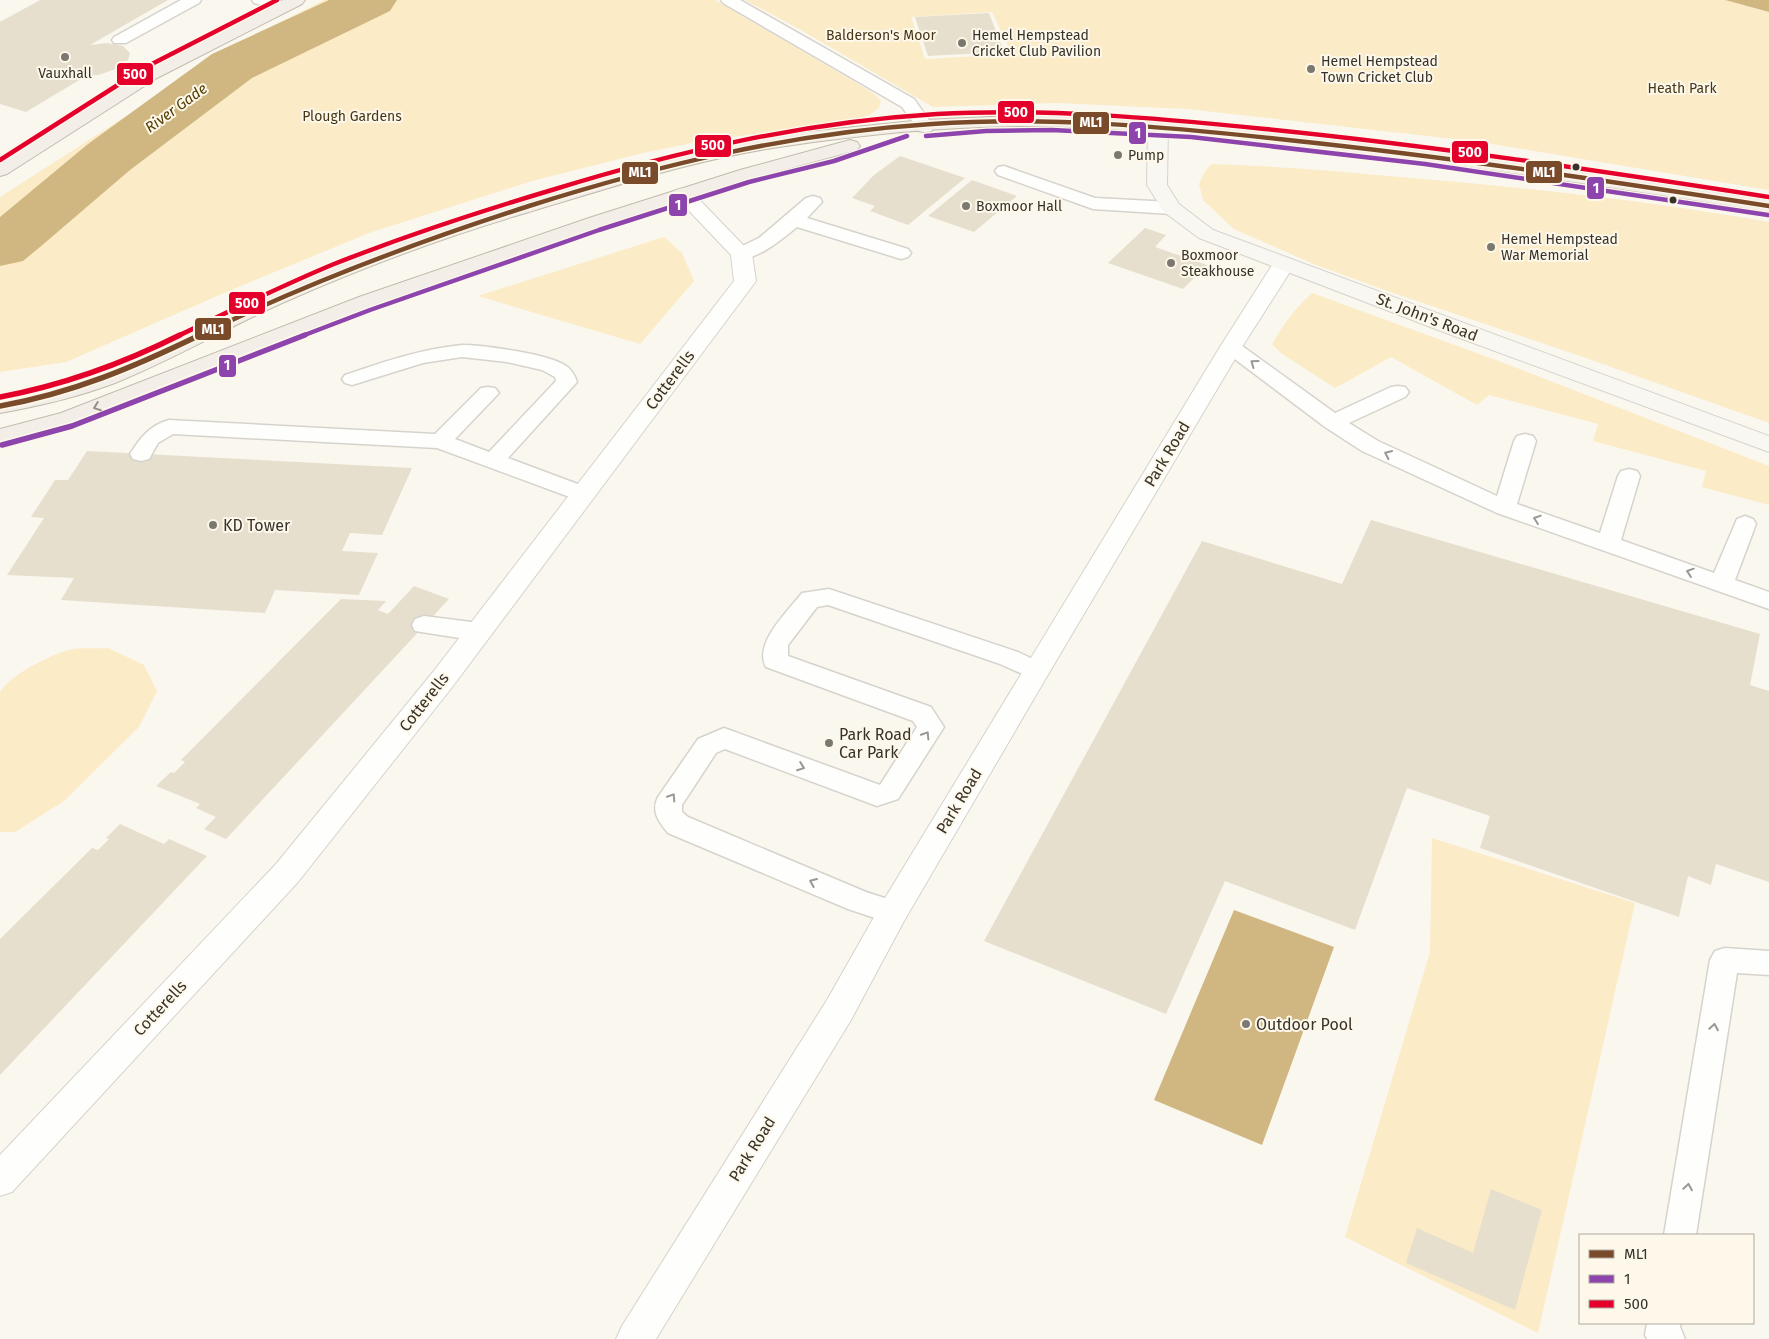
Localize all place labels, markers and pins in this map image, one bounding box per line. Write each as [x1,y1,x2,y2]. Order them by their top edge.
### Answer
place label: Hemel Hempstead Cricket Club Pavilion [972,27,1101,60]
marker: Hemel Hempstead Cricket Club Pavilion [956,37,968,49]
marker: Vauxhall [59,51,71,63]
place label: Hemel Hempstead Town Cricket Club [1321,53,1438,86]
marker: Hemel Hempstead Town Cricket Club [1305,63,1317,75]
place label: Vauxhall [38,65,92,82]
place label: Pump [1128,147,1164,164]
marker: Pump [1112,149,1124,161]
unlabelled marker [1571,162,1581,172]
unlabelled marker [1668,195,1678,205]
place label: Boxmoor Hall [976,198,1062,215]
marker: Boxmoor Hall [960,200,972,212]
place label: Hemel Hempstead War Memorial [1501,231,1618,264]
marker: Hemel Hempstead War Memorial [1485,241,1497,253]
place label: Boxmoor Steakhouse [1181,247,1254,280]
marker: Boxmoor Steakhouse [1165,257,1177,269]
place label: KD Tower [223,516,291,535]
marker: KD Tower [207,519,219,531]
place label: Park Road Car Park [839,725,912,762]
marker: Park Road Car Park [823,737,835,749]
place label: Outdoor Pool [1256,1015,1353,1034]
marker: Outdoor Pool [1240,1018,1252,1030]

